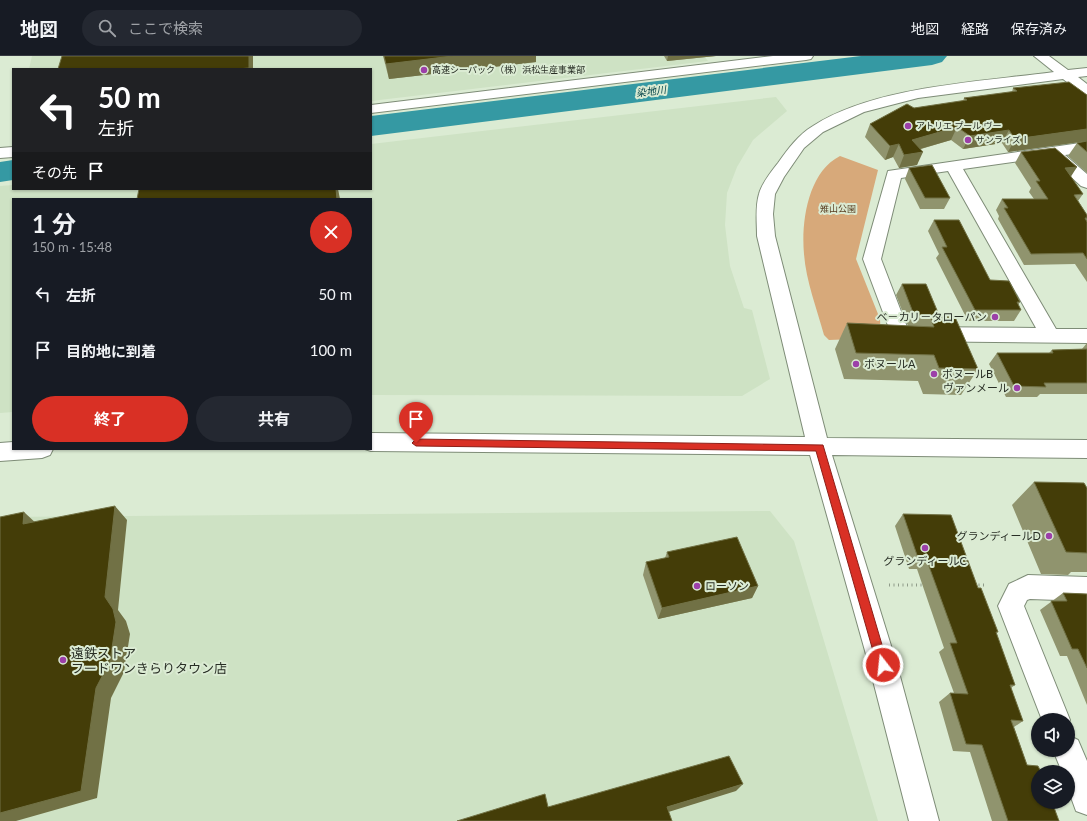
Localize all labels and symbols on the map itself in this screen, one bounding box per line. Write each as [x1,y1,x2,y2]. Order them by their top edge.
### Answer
place label: 高速シーパック（株）浜松生産事業部 [432,64,585,75]
marker: 高速シーパック（株）浜松生産事業部 [419,65,429,75]
water label: 染地川 [635,83,668,99]
place label: アトリエ プール ヴー [916,120,1002,131]
marker: アトリエ プール ヴー [903,121,913,131]
place label: サンライズⅠ [976,134,1030,145]
marker: サンライズⅠ [963,135,973,145]
park label: 雉山公園 [820,203,856,214]
place label: ベ－カリ－タローパン [877,310,987,323]
marker: ベ－カリ－タローパン [990,312,1000,322]
place label: ボヌールA [864,357,916,370]
marker: ボヌールA [851,359,861,369]
place label: ボヌールB [942,367,993,380]
marker: ボヌールB [929,369,939,379]
place label: ヴァンメール [943,381,1009,394]
marker: ヴァンメール [1012,383,1022,393]
pin [399,402,433,443]
place label: グランディールD [956,529,1041,542]
marker: グランディールD [1044,531,1054,541]
marker: グランディールC [920,543,930,553]
place label: グランディールC [883,554,967,567]
place label: ローソン [705,579,749,592]
marker: ローソン [692,581,702,591]
position arrow [862,644,904,686]
place label: 遠鉄ストア フードワンきらりタウン店 [71,645,227,676]
marker: 遠鉄ストア フードワンきらりタウン店 [58,655,68,665]

